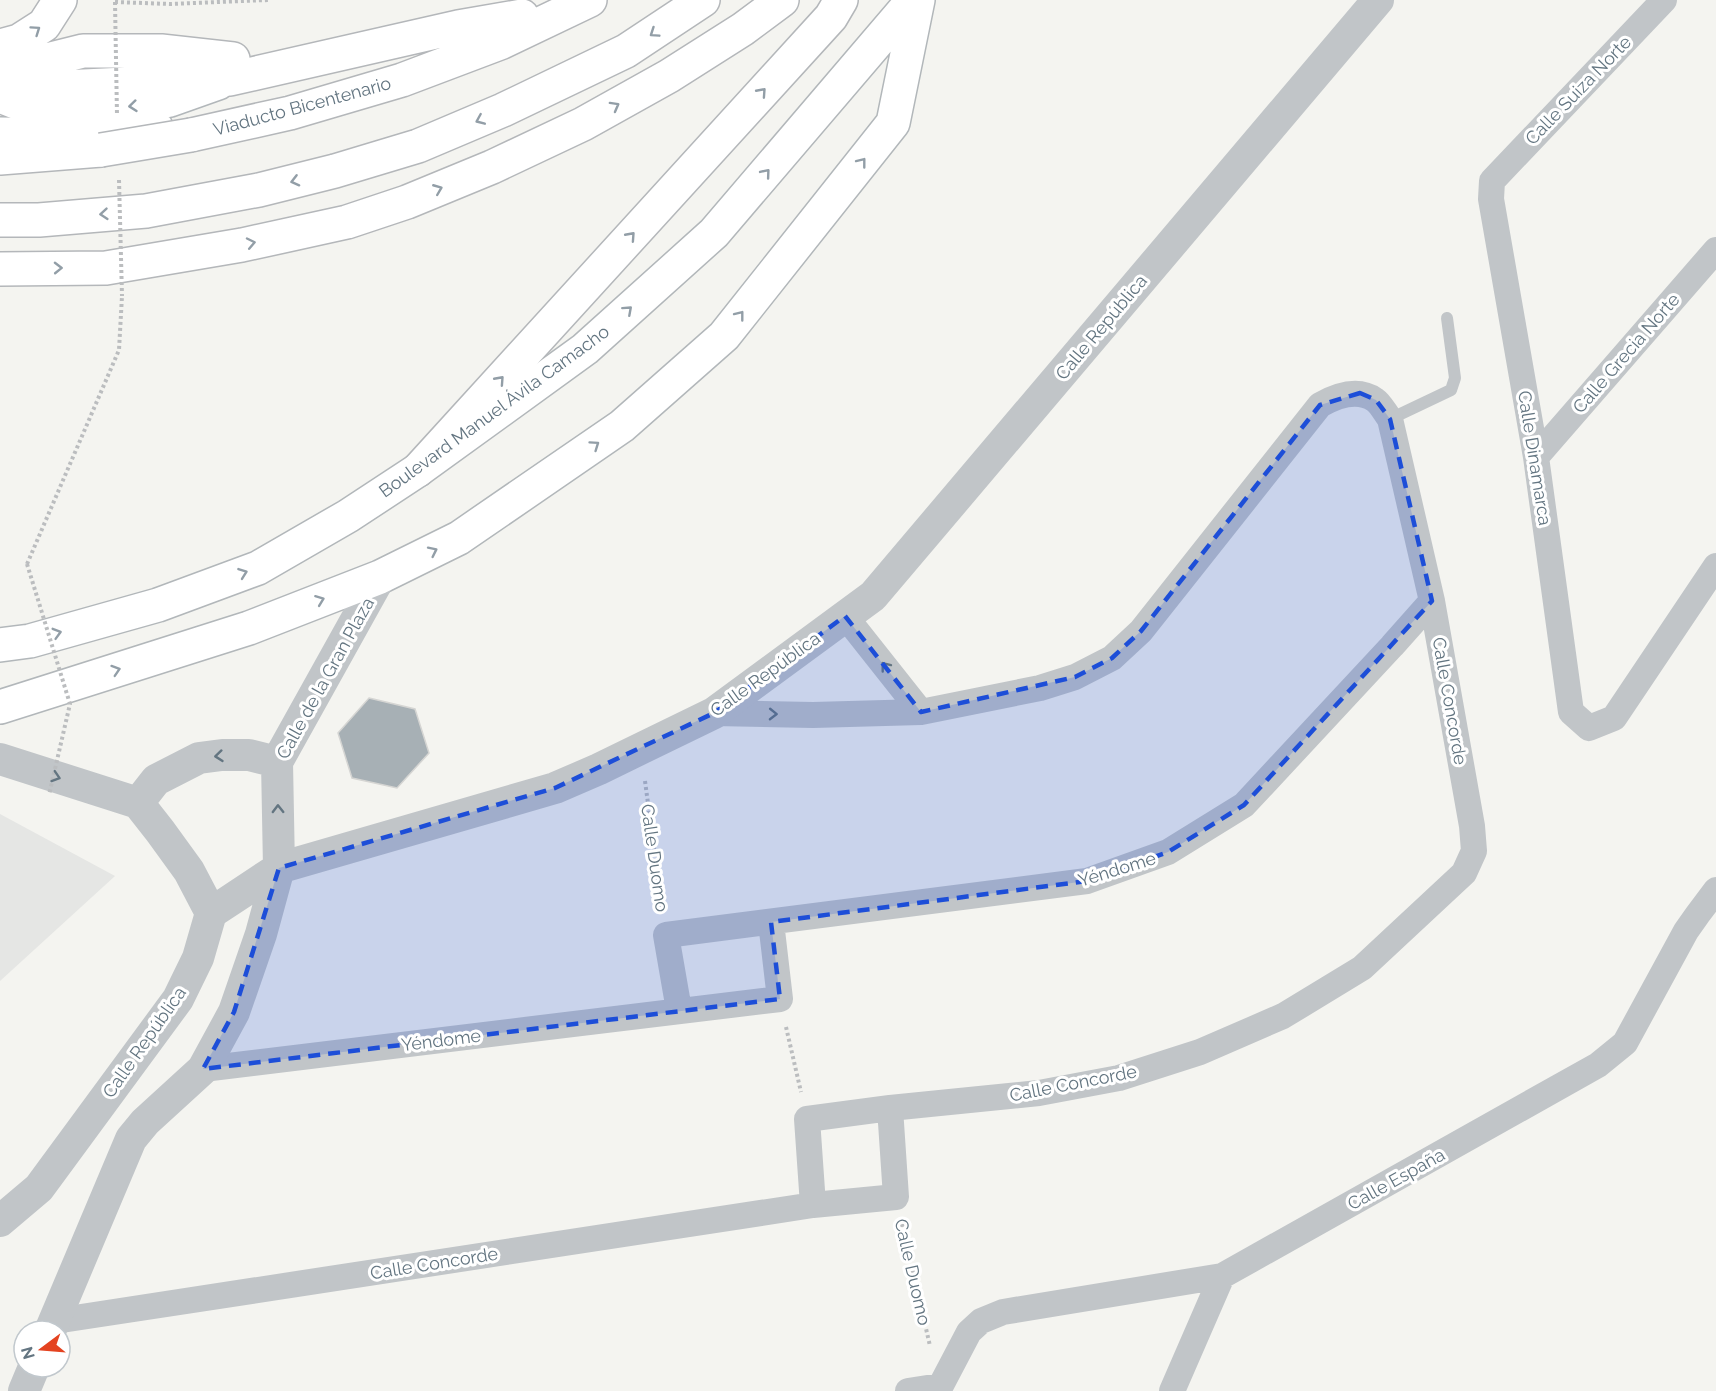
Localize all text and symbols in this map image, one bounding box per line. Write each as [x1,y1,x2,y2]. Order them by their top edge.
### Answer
one-way arrow [650,25,661,36]
one-way arrow [29,26,40,37]
street label: Calle Suiza Norte [1521,31,1636,149]
street label: Viaducto Bicentenario [211,72,394,140]
one-way arrow [755,88,766,99]
one-way arrow [129,99,138,112]
one-way arrow [609,102,619,113]
one-way arrow [476,113,487,125]
one-way arrow [854,158,865,169]
one-way arrow [758,169,769,180]
one-way arrow [291,173,301,186]
one-way arrow [432,184,443,196]
one-way arrow [99,207,108,220]
one-way arrow [624,232,635,243]
one-way arrow [246,237,256,250]
one-way arrow [54,262,63,275]
street label: Calle República [1051,270,1151,384]
street label: Calle Grecia Norte [1568,288,1684,417]
one-way arrow [621,307,632,318]
one-way arrow [733,311,744,322]
street label: Boulevard Manuel Ávila Camacho [374,319,613,502]
one-way arrow [493,376,504,387]
street label: Calle Dinamarca [1514,389,1556,527]
one-way arrow [589,441,600,452]
one-way arrow [426,547,437,559]
one-way arrow [237,568,247,581]
street label: Calle de la Gran Plaza [272,594,378,762]
one-way arrow [314,595,325,608]
street label: Calle República [706,627,824,721]
one-way arrow [51,628,62,640]
street label: Calle Concorde [1428,636,1472,767]
one-way arrow [881,662,892,673]
one-way arrow [110,665,121,678]
one-way arrow [768,708,777,721]
one-way arrow [215,749,224,762]
one-way arrow [50,770,61,782]
street label: Calle Duomo [637,803,673,914]
one-way arrow [271,805,284,814]
street label: Yéndome [1076,847,1159,891]
street label: Calle República [98,983,190,1101]
street label: Yéndome [400,1025,482,1055]
street label: Calle Concorde [1008,1060,1139,1106]
street label: Calle España [1344,1144,1448,1214]
street label: Calle Duomo [891,1217,936,1328]
street label: Calle Concorde [369,1242,500,1283]
north arrow [12,1319,72,1379]
text: N [17,1345,39,1361]

